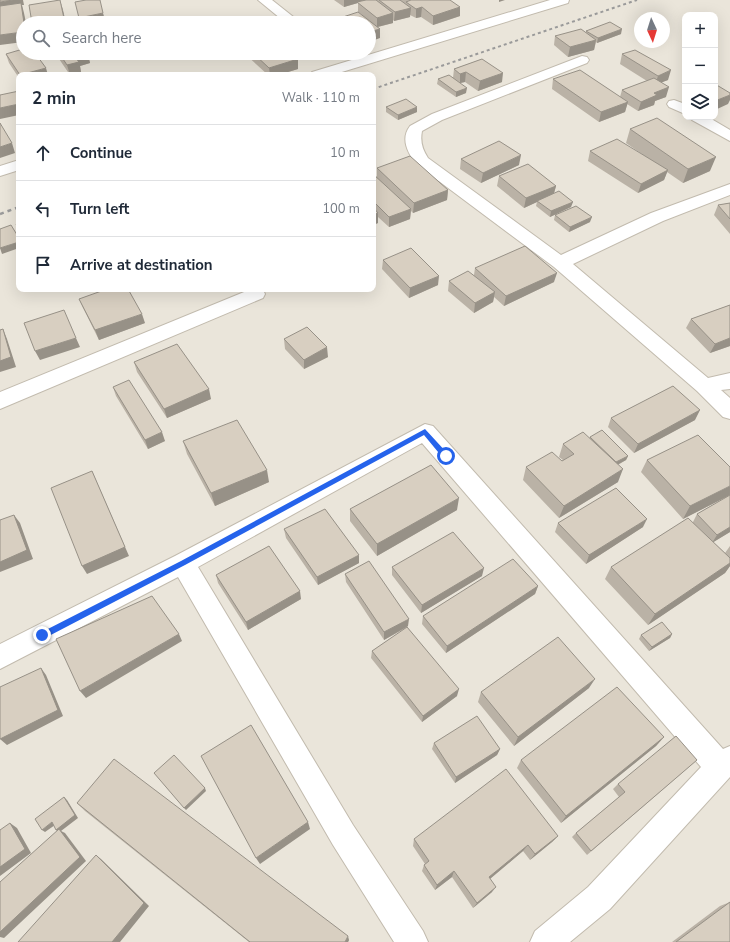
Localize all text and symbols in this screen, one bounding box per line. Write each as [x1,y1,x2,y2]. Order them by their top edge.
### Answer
north arrow [634,12,670,48]
map controls [682,12,718,120]
button: + [682,12,718,48]
search box [16,16,376,60]
icon: search [30,27,52,49]
text: Search here [62,28,142,48]
button: − [682,48,718,84]
button: layers [682,84,718,120]
text: 2 min [32,87,76,110]
text: Walk · 110 m [282,89,360,107]
icon: ahead [32,142,54,164]
text: Continue [70,143,132,163]
text: 10 m [330,144,360,162]
icon: left [32,198,54,220]
text: Turn left [70,199,129,219]
text: 100 m [322,200,360,218]
icon: arrive [32,254,54,276]
text: Arrive at destination [70,255,213,275]
route start [437,447,455,465]
route end [33,626,51,644]

